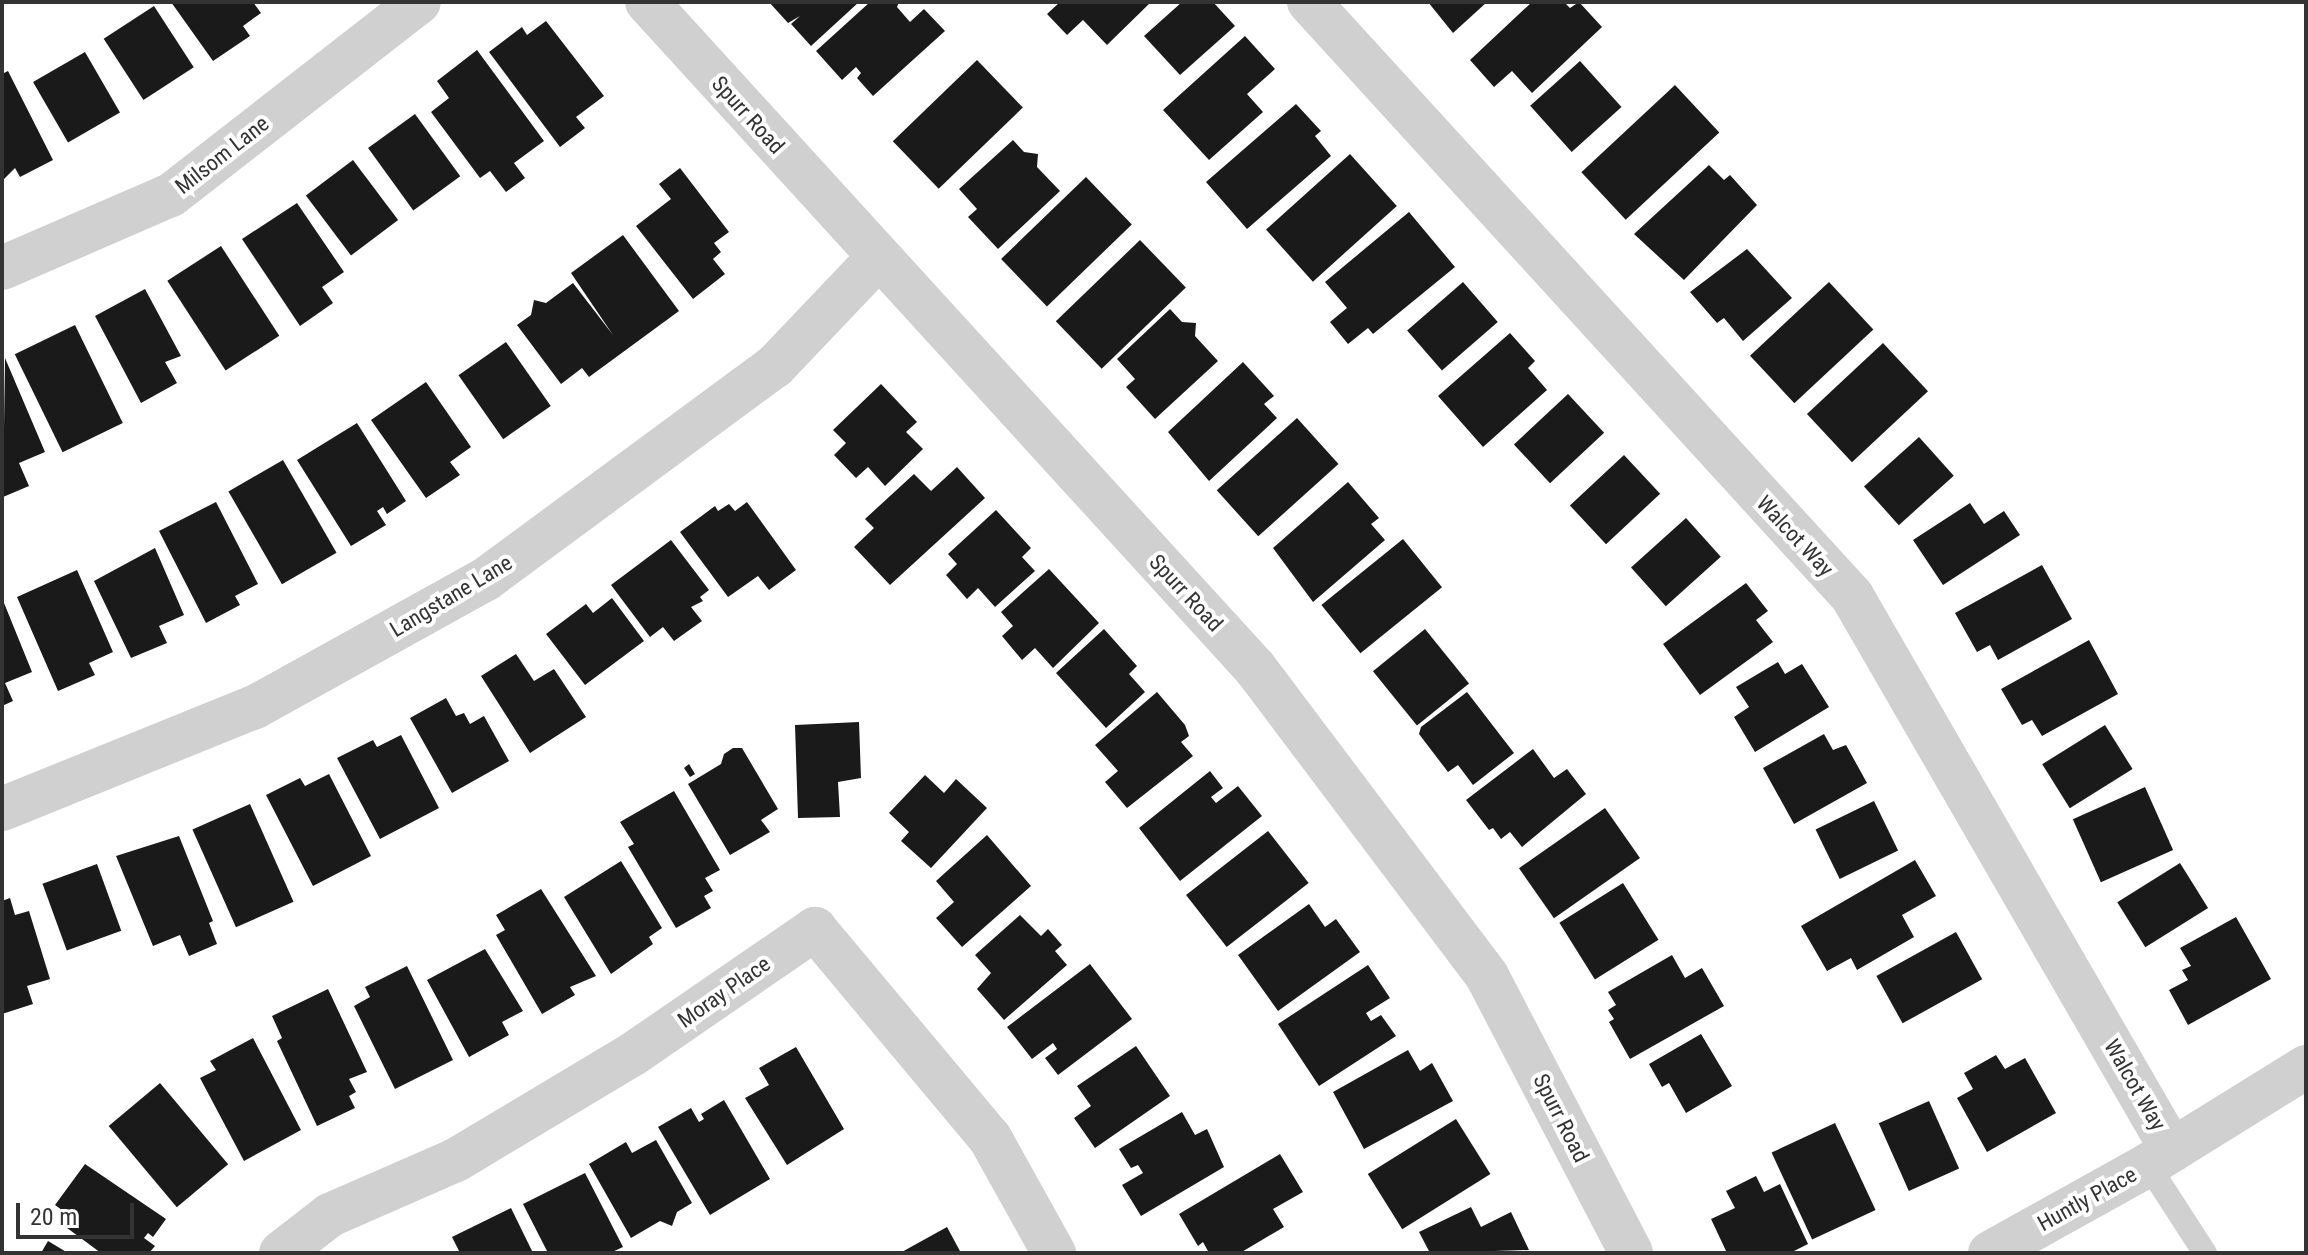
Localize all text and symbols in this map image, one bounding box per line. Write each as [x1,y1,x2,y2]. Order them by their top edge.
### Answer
street label: Spurr Road [706,71,790,159]
street label: Milsom Lane [170,110,274,200]
street label: Walcot Way [1751,490,1839,582]
street label: Langstane Lane [385,549,517,643]
street label: Spurr Road [1144,549,1228,637]
street label: Moray Place [673,951,775,1033]
street label: Walcot Way [2098,1035,2172,1135]
street label: Spurr Road [1528,1069,1594,1167]
street label: Huntly Place [2033,1161,2141,1237]
scale bar [20,1187,138,1237]
text: 20 m [30,1203,77,1231]

